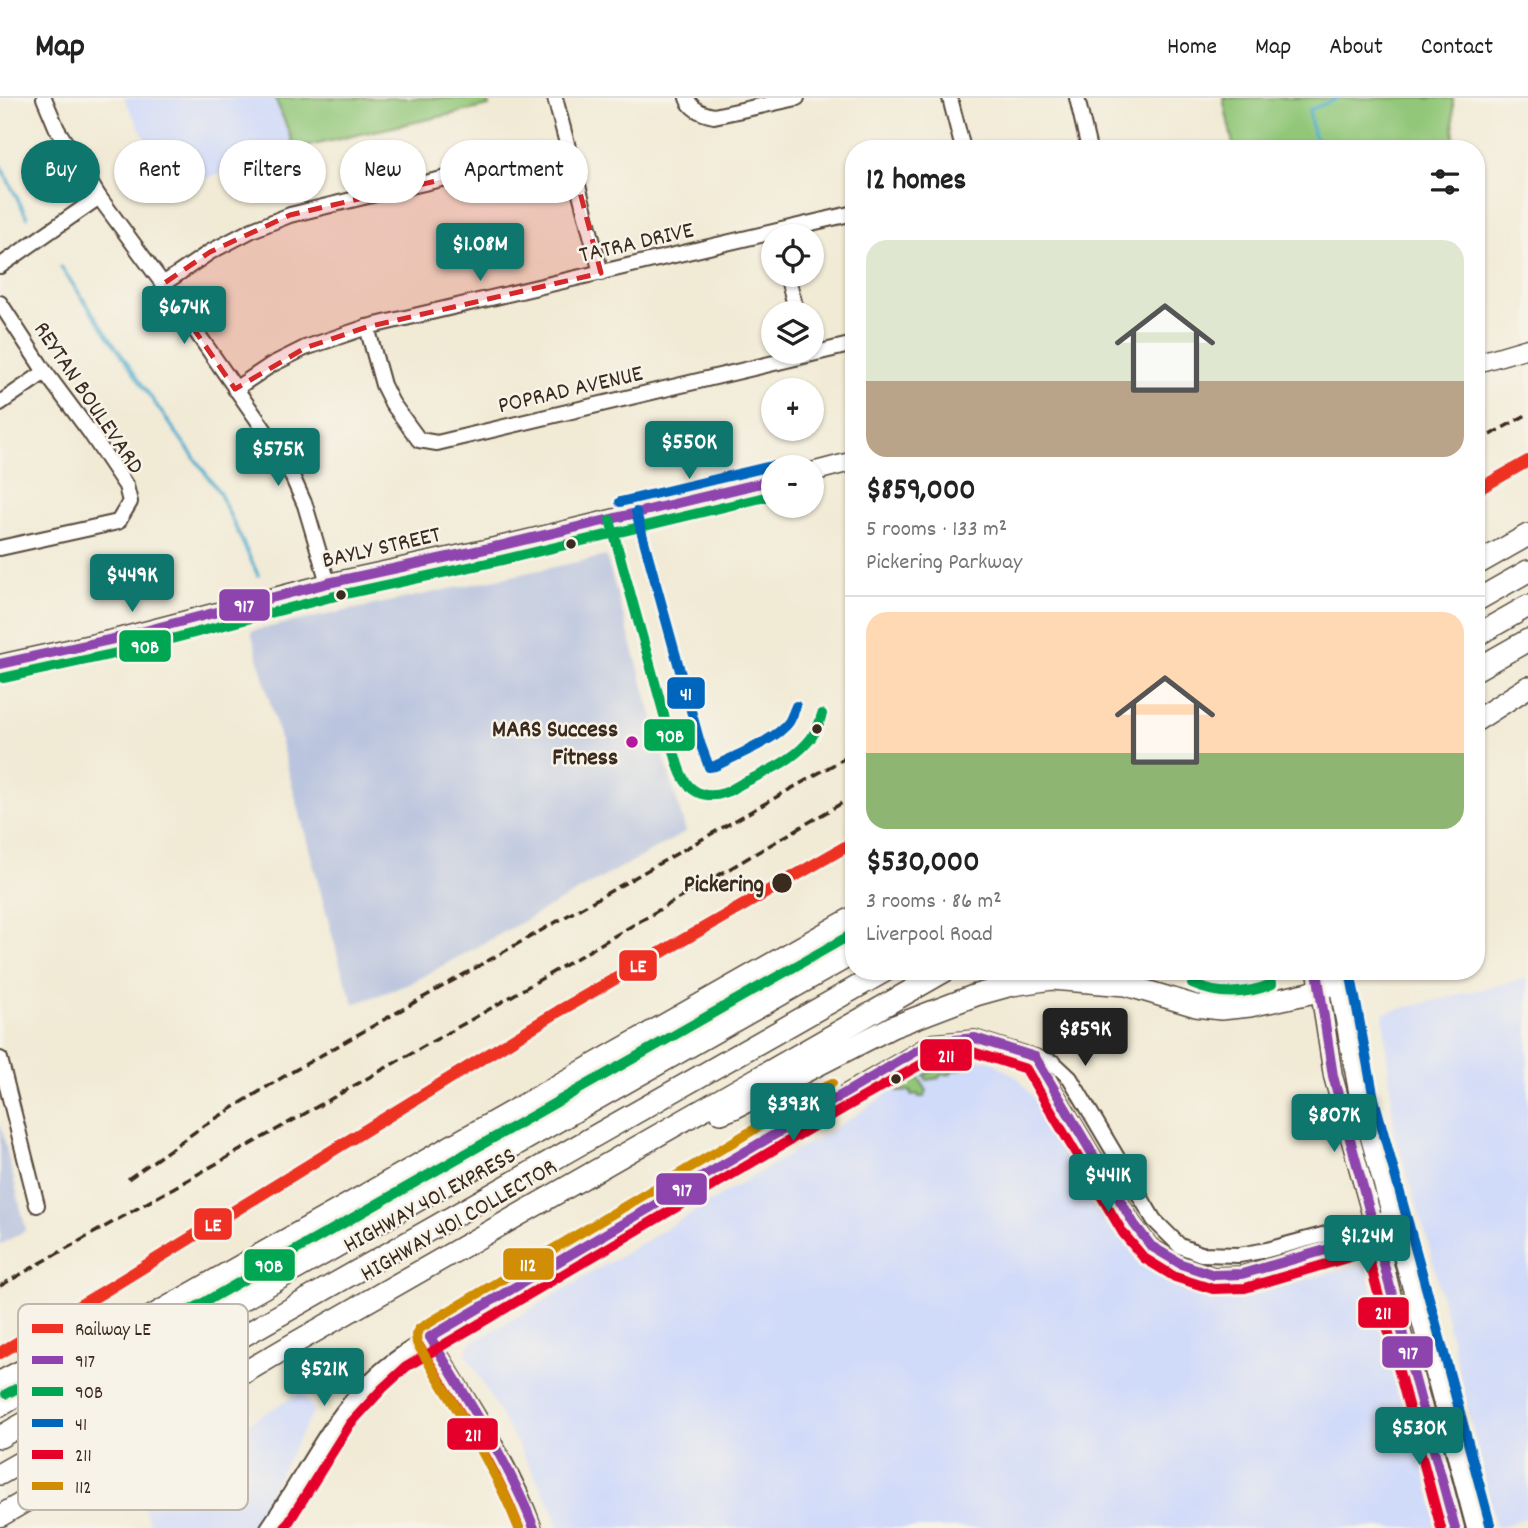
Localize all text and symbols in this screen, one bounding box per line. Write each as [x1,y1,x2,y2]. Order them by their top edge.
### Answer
text: Map [35,25,85,72]
text: Home [1167,31,1217,65]
text: Map [1255,31,1291,65]
text: About [1329,31,1383,65]
text: Contact [1421,31,1493,65]
chip: Buy [21,140,100,203]
chip: Rent [114,140,205,203]
chip: Filters [219,140,326,203]
chip: New [340,140,426,203]
chip: Apartment [440,140,588,203]
text: 12 homes [866,161,966,204]
icon: filters [1426,163,1464,201]
street label: TATRA DRIVE [576,214,697,274]
pin: $1.08M [423,223,537,283]
map controls [761,224,824,518]
button: locate [761,224,824,287]
text: $1.08M [452,229,508,262]
icon: home [1102,285,1228,411]
pin: $674K [135,286,233,346]
text: $674K [158,292,210,325]
button: layers [761,301,824,364]
street label: REYTAN BOULEVARD [24,316,151,482]
street label: POPRAD AVENUE [495,358,647,424]
button: + [761,378,824,441]
pin: $550K [640,422,738,481]
text: $550K [661,427,717,460]
pin: $575K [229,428,327,488]
text: $575K [252,434,304,467]
button: − [761,455,824,518]
text: $859,000 [866,471,976,514]
text: 5 rooms · 133 m² [866,514,1007,547]
street label: BAYLY STREET [319,519,445,579]
unlabelled marker [564,537,578,551]
text: Pickering Parkway [866,547,1022,580]
pin: $449K [83,554,181,614]
text: $449K [106,560,158,593]
line badge: 917 [218,588,271,622]
unlabelled marker [334,588,348,602]
text: 917 [234,595,254,622]
line badge: 90B [118,629,172,663]
text: 90B [131,636,159,663]
icon: home [1102,657,1228,783]
line badge: 41 [666,676,706,710]
text: 41 [680,683,692,710]
place label: MARS Success Fitness [492,714,618,776]
line badge: 90B [643,718,696,752]
unlabelled marker [810,722,824,736]
text: 90B [656,725,684,752]
marker: MARS Success Fitness [624,734,640,750]
text: $530,000 [866,843,980,886]
place label: Pickering [684,869,764,903]
marker: Pickering [770,871,794,895]
text: 3 rooms · 86 m² [866,886,1002,919]
text: Liverpool Road [866,919,993,952]
line badge: LE [618,949,658,982]
text: LE [630,955,647,982]
pin: $859K [1036,1009,1134,1068]
text: $859K [1059,1014,1111,1047]
line badge: 211 [919,1038,973,1072]
text: 211 [938,1045,954,1072]
unlabelled marker [889,1072,903,1086]
pin: $393K [744,1084,842,1143]
text: $393K [766,1089,820,1122]
pin: $807K [1285,1094,1383,1154]
text: $807K [1308,1100,1360,1133]
street label: HIGHWAY 401 EXPRESS [338,1140,523,1263]
street label: HIGHWAY 401 COLLECTOR [355,1151,564,1292]
pin: $441K [1059,1154,1157,1214]
text: $441K [1085,1160,1131,1193]
line badge: 917 [655,1172,708,1206]
text: 917 [672,1179,692,1206]
line badge: LE [193,1207,233,1241]
text: LE [205,1214,222,1241]
pin: $1.24M [1310,1216,1424,1275]
text: $1.24M [1340,1221,1394,1254]
line badge: 112 [502,1247,555,1281]
line badge: 90B [243,1248,296,1282]
text: 112 [520,1254,536,1281]
text: 90B [255,1255,283,1282]
line badge: 211 [1357,1296,1410,1329]
text: 211 [1375,1302,1391,1329]
legend [18,1304,248,1510]
text: Railway LE [75,1318,151,1345]
line badge: 917 [1381,1335,1434,1369]
text: 917 [1398,1342,1418,1369]
pin: $521K [275,1348,373,1408]
text: 917 [75,1350,95,1377]
text: $521K [300,1354,348,1387]
text: 90B [75,1381,103,1408]
pin: $530K [1370,1408,1468,1467]
text: 41 [75,1413,87,1440]
text: $530K [1391,1413,1447,1446]
line badge: 211 [446,1417,499,1451]
text: 211 [465,1424,481,1451]
text: 211 [75,1444,92,1471]
text: 112 [75,1476,92,1503]

